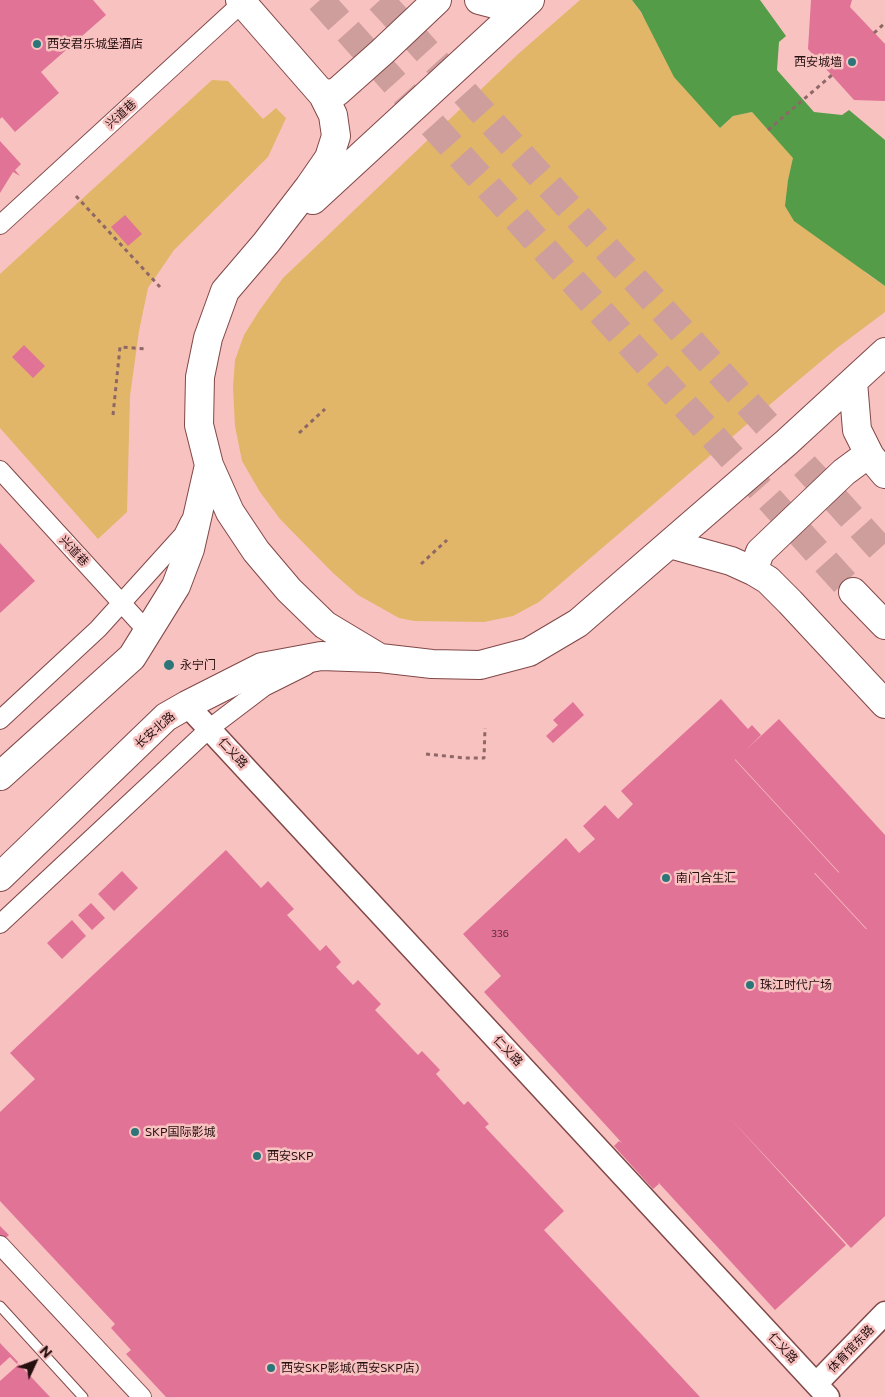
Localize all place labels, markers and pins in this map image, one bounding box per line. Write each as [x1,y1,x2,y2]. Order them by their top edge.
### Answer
place label: 西安君乐城堡酒店 [47,37,143,51]
marker: 西安君乐城堡酒店 [31,38,43,50]
place label: 西安城墙 [794,55,842,69]
marker: 西安城墙 [846,56,858,68]
marker: 永宁门 [162,658,176,672]
place label: 永宁门 [180,658,216,672]
place label: 南门合生汇 [676,871,736,885]
marker: 南门合生汇 [660,872,672,884]
place label: 珠江时代广场 [760,978,832,992]
marker: 珠江时代广场 [744,979,756,991]
place label: SKP国际影城 [145,1125,216,1139]
marker: SKP国际影城 [129,1126,141,1138]
place label: 西安SKP [267,1149,314,1163]
marker: 西安SKP [251,1150,263,1162]
place label: 西安SKP影城(西安SKP店) [281,1361,419,1375]
marker: 西安SKP影城(西安SKP店) [265,1362,277,1374]

